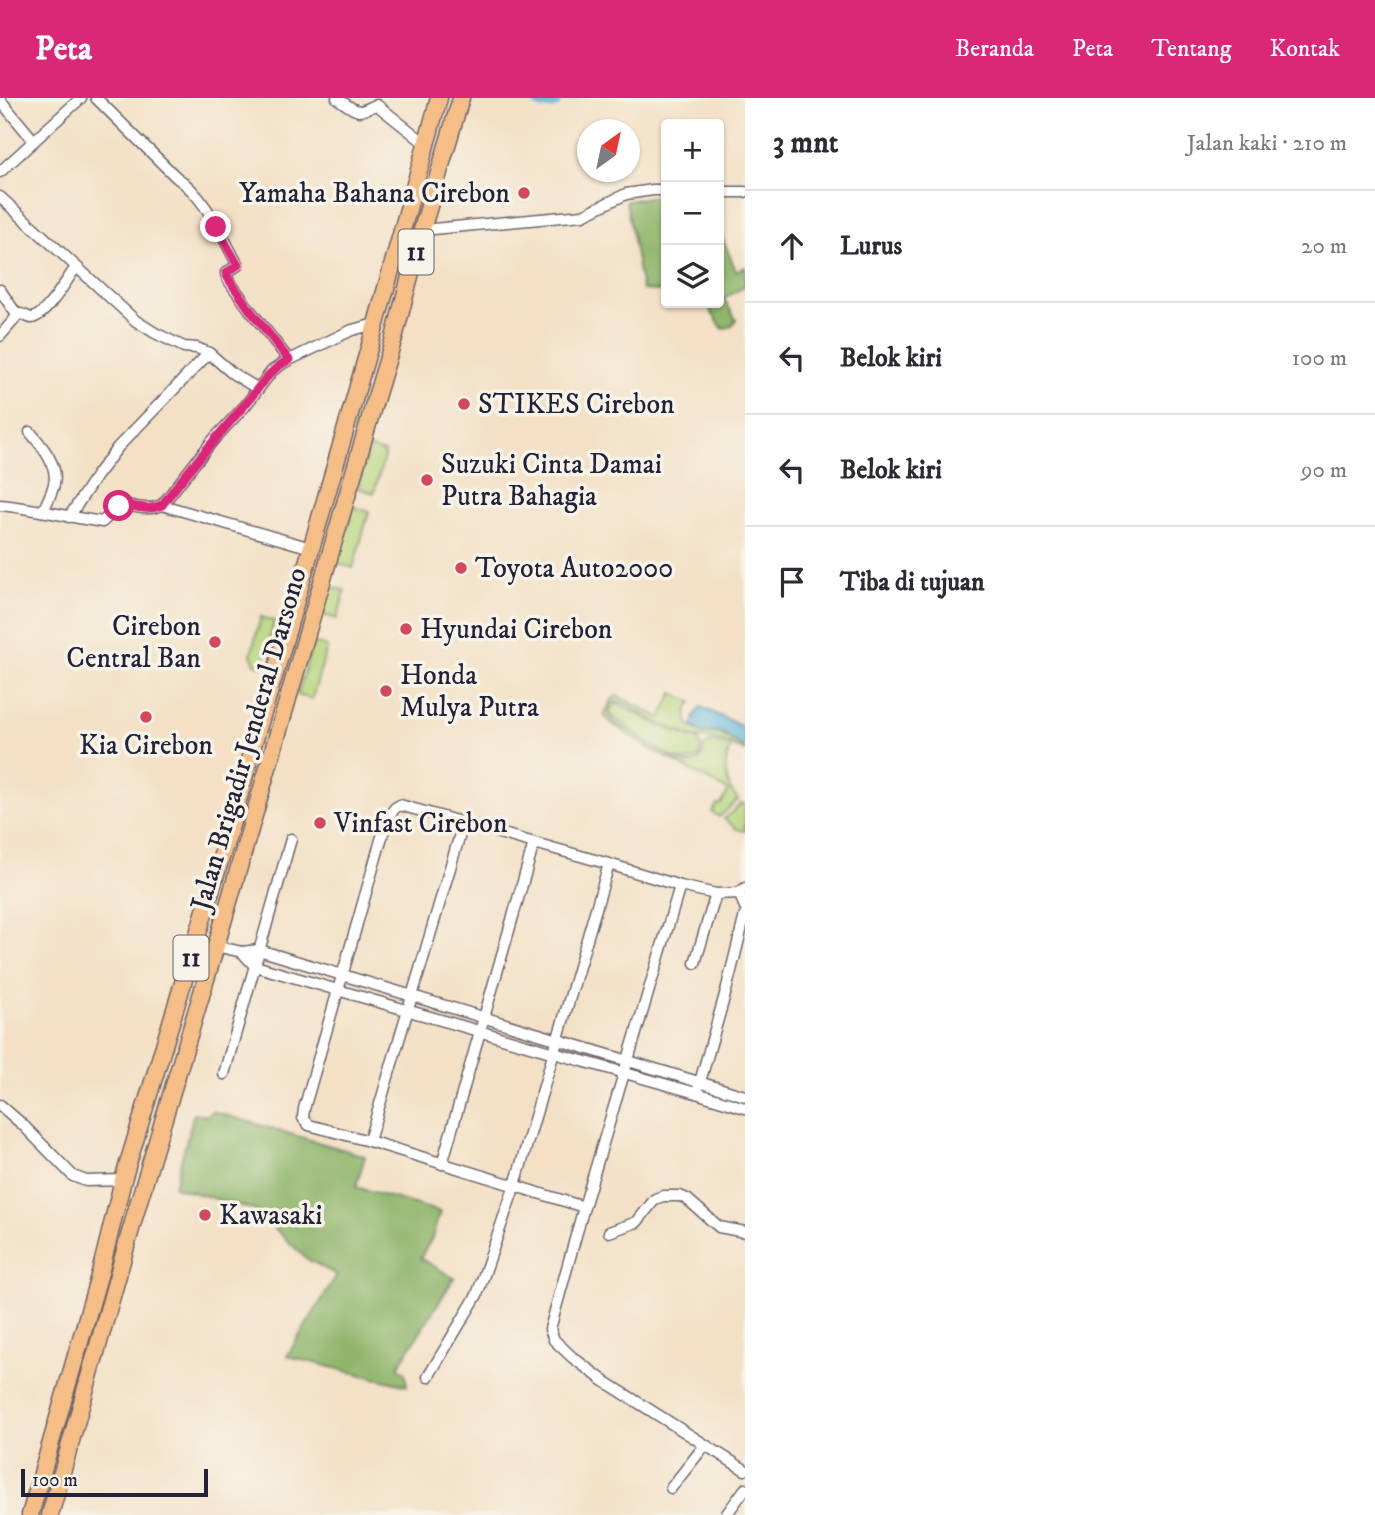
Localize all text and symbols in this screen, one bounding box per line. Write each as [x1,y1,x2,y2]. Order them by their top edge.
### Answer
text: Peta [35,29,92,70]
text: Beranda [955,34,1034,64]
text: Peta [1072,34,1113,64]
text: Tentang [1151,34,1232,64]
text: Kontak [1270,34,1340,64]
north arrow [577,119,640,182]
map controls [661,119,724,308]
button: + [661,119,724,182]
text: 3 mnt [773,125,838,162]
text: Jalan kaki · 210 m [1187,129,1347,158]
place label: Yamaha Bahana Cirebon [239,176,510,211]
button: − [661,182,724,245]
marker: Yamaha Bahana Cirebon [516,185,532,201]
route end [200,211,231,242]
icon: ahead [773,227,811,265]
road number: 11 [398,230,434,274]
text: Lurus [840,230,902,263]
text: 20 m [1301,232,1347,261]
button: layers [661,245,724,308]
icon: left [773,339,811,377]
text: Belok kiri [840,342,942,375]
text: 100 m [1292,344,1347,373]
place label: STIKES Cirebon [478,387,675,422]
marker: STIKES Cirebon [456,396,472,412]
place label: Suzuki Cinta Damai Putra Bahagia [441,447,662,514]
icon: left [773,451,811,489]
text: Belok kiri [840,454,942,487]
text: 90 m [1301,456,1347,485]
marker: Suzuki Cinta Damai Putra Bahagia [419,472,435,488]
route start [103,490,134,521]
place label: Toyota Auto2000 [475,551,673,586]
marker: Toyota Auto2000 [453,560,469,576]
street label: Jalan Brigadir Jenderal Darsono [182,563,315,917]
icon: arrive [773,563,811,601]
text: Tiba di tujuan [840,566,985,599]
place label: Cirebon Central Ban [66,609,201,676]
place label: Hyundai Cirebon [420,612,613,647]
marker: Hyundai Cirebon [398,621,414,637]
marker: Cirebon Central Ban [207,634,223,650]
place label: Honda Mulya Putra [400,658,539,725]
marker: Honda Mulya Putra [378,683,394,699]
marker: Kia Cirebon [138,709,154,725]
place label: Kia Cirebon [79,728,213,763]
place label: Vinfast Cirebon [333,806,508,841]
marker: Vinfast Cirebon [312,815,328,831]
road number: 11 [174,936,208,980]
place label: Kawasaki [219,1198,323,1233]
marker: Kawasaki [197,1207,213,1223]
scale bar [21,1466,208,1498]
text: 100 m [32,1469,78,1492]

